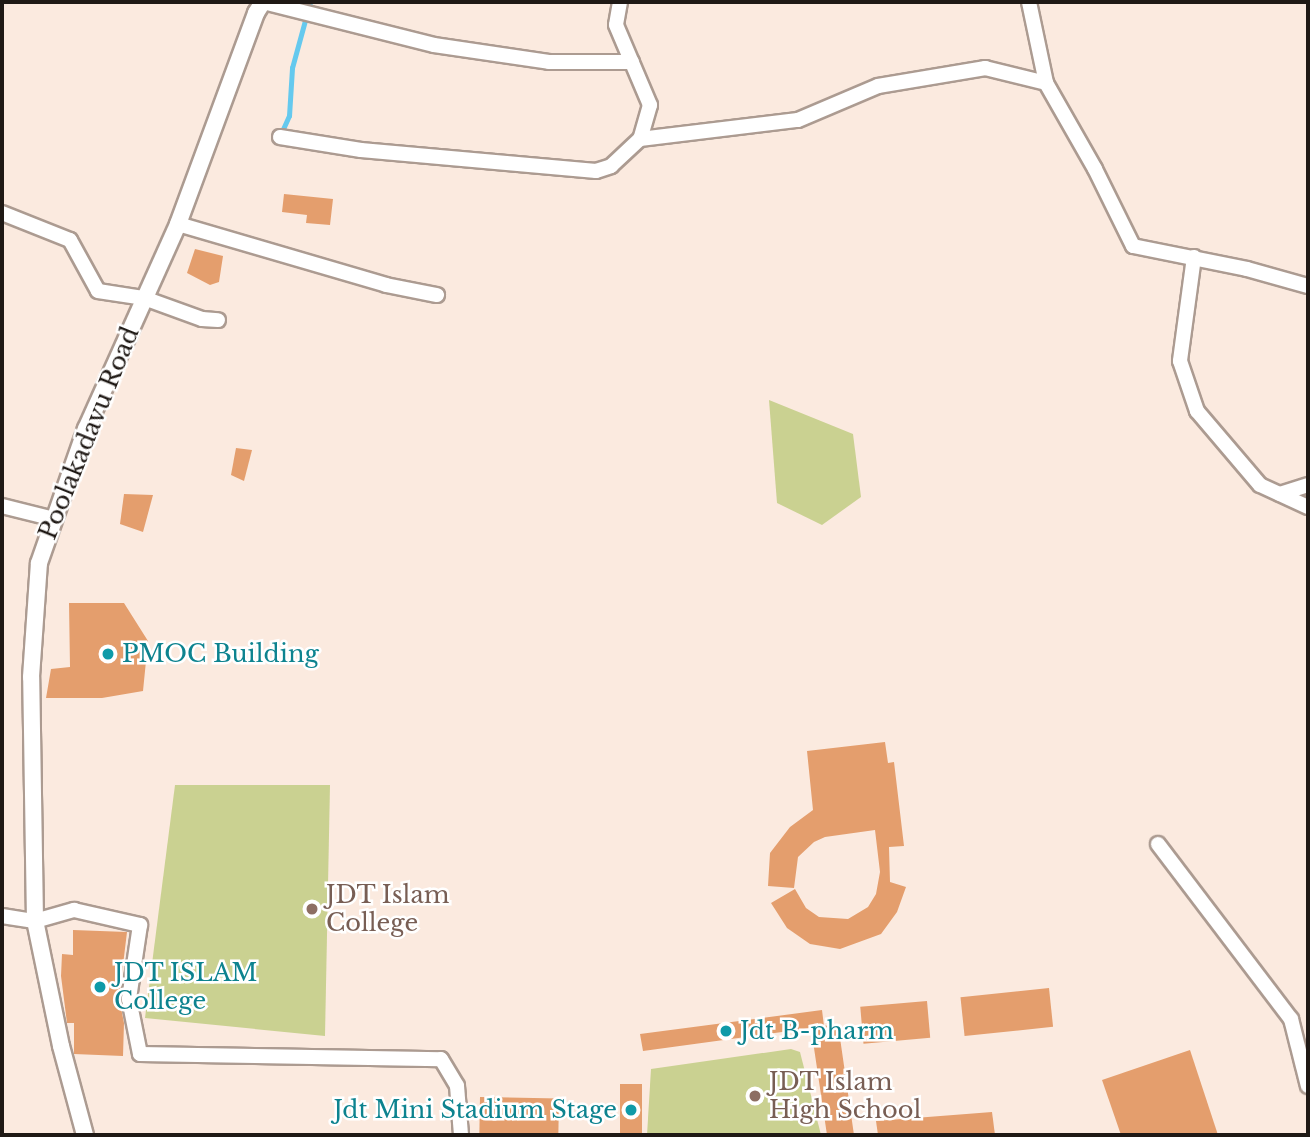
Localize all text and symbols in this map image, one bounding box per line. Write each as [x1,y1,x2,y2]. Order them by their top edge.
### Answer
street label: Poolakadavu Road [33,322,145,544]
place label: PMOC Building [122,640,319,668]
marker: PMOC Building [100,646,116,662]
place label: JDT Islam College [326,881,450,937]
marker: JDT Islam College [304,901,320,917]
place label: JDT ISLAM College [114,959,258,1015]
marker: JDT ISLAM College [92,979,108,995]
place label: Jdt B-pharm [740,1017,894,1045]
marker: Jdt B-pharm [718,1023,734,1039]
place label: JDT Islam High School [769,1068,921,1124]
marker: JDT Islam High School [747,1088,763,1104]
place label: Jdt Mini Stadium Stage [333,1096,617,1124]
marker: Jdt Mini Stadium Stage [623,1102,639,1118]

